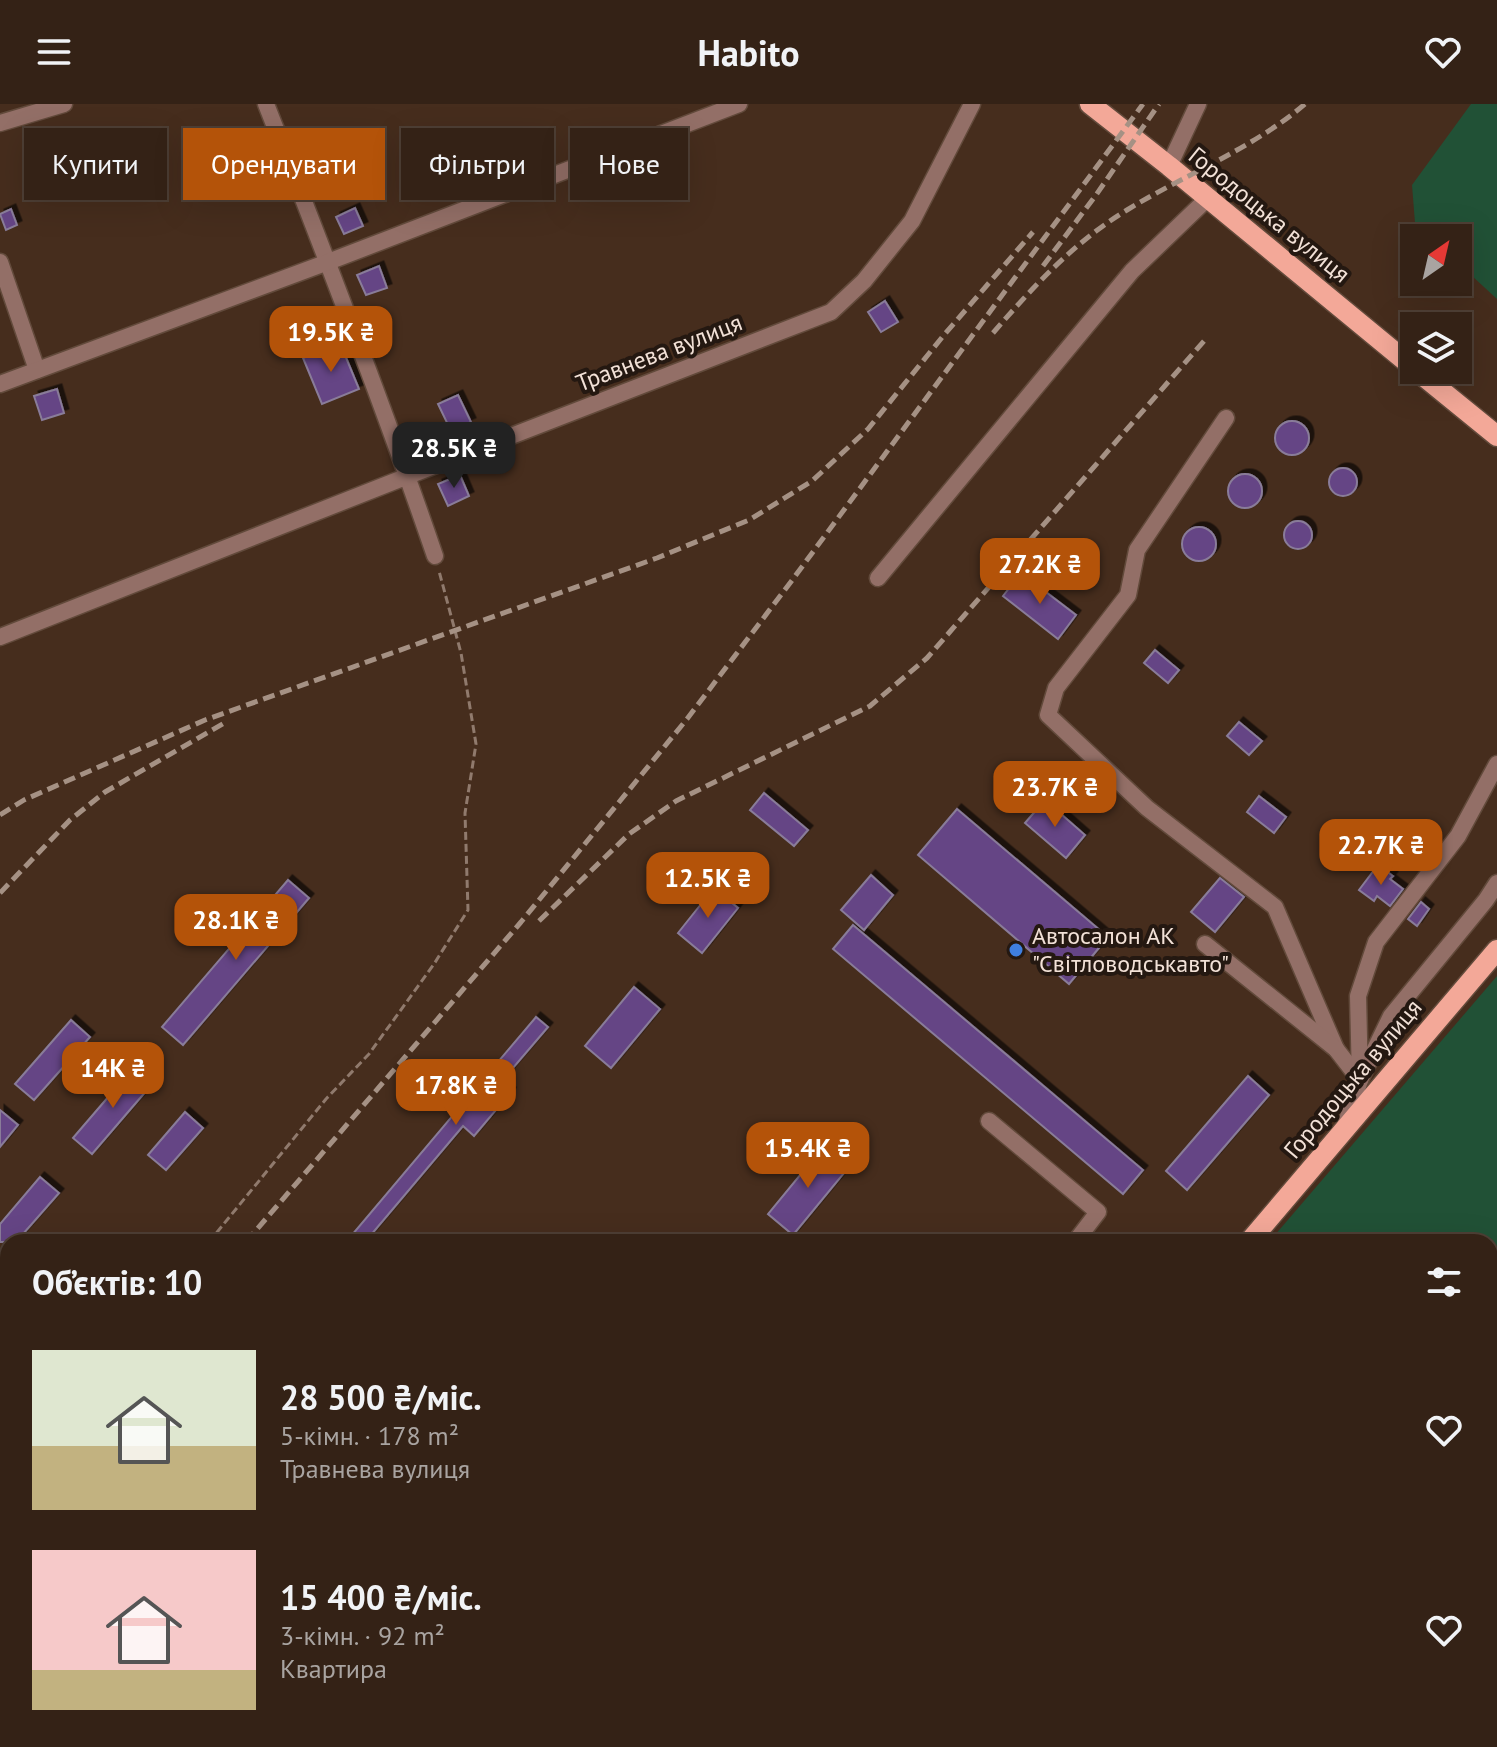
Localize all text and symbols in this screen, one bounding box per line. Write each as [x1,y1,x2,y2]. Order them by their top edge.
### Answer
text: Habito [698,29,800,76]
icon: menu [32,30,76,74]
icon: heart [1421,30,1465,74]
chip: Купити [24,128,167,200]
chip: Орендувати [183,128,385,200]
chip: Фільтри [401,128,554,200]
chip: Нове [570,128,688,200]
street label: Городоцька вулиця [1182,140,1356,289]
north arrow [1400,224,1472,296]
map controls [1400,224,1472,384]
pin: 19.5K ₴ [257,306,405,374]
street label: Травнева вулиця [571,307,746,398]
button: layers [1400,312,1472,384]
text: 19.5K ₴ [287,315,375,348]
pin: 28.5K ₴ [380,422,528,490]
text: 28.5K ₴ [410,431,498,464]
pin: 27.2K ₴ [966,538,1114,606]
text: 27.2K ₴ [998,547,1082,580]
pin: 23.7K ₴ [981,761,1129,829]
text: 23.7K ₴ [1011,770,1099,803]
pin: 22.7K ₴ [1307,819,1455,887]
text: 22.7K ₴ [1337,828,1425,861]
pin: 12.5K ₴ [634,852,782,920]
text: 12.5K ₴ [664,861,752,894]
pin: 28.1K ₴ [162,894,310,962]
text: 28.1K ₴ [192,903,280,936]
place label: Автосалон АК "Світловодськавто" [1032,920,1229,979]
marker: Автосалон АК "Світловодськавто" [1007,941,1025,959]
street label: Городоцька вулиця [1277,992,1428,1165]
pin: 14K ₴ [57,1042,169,1110]
text: 14K ₴ [80,1051,146,1084]
pin: 17.8K ₴ [382,1059,530,1127]
text: 17.8K ₴ [414,1068,498,1101]
pin: 15.4K ₴ [734,1122,882,1190]
text: 15.4K ₴ [764,1131,852,1164]
text: Об’єктів: 10 [32,1260,202,1304]
icon: filters [1422,1260,1466,1304]
text: 28 500 ₴/міс. [280,1375,482,1419]
icon: home [96,1382,192,1478]
icon: heart [1422,1408,1466,1452]
text: 5-кімн. · 178 m² [280,1419,459,1452]
text: Травнева вулиця [280,1452,470,1485]
text: 15 400 ₴/міс. [280,1575,482,1619]
icon: home [96,1582,192,1678]
icon: heart [1422,1608,1466,1652]
text: 3-кімн. · 92 m² [280,1619,445,1652]
text: Квартира [280,1652,387,1685]

